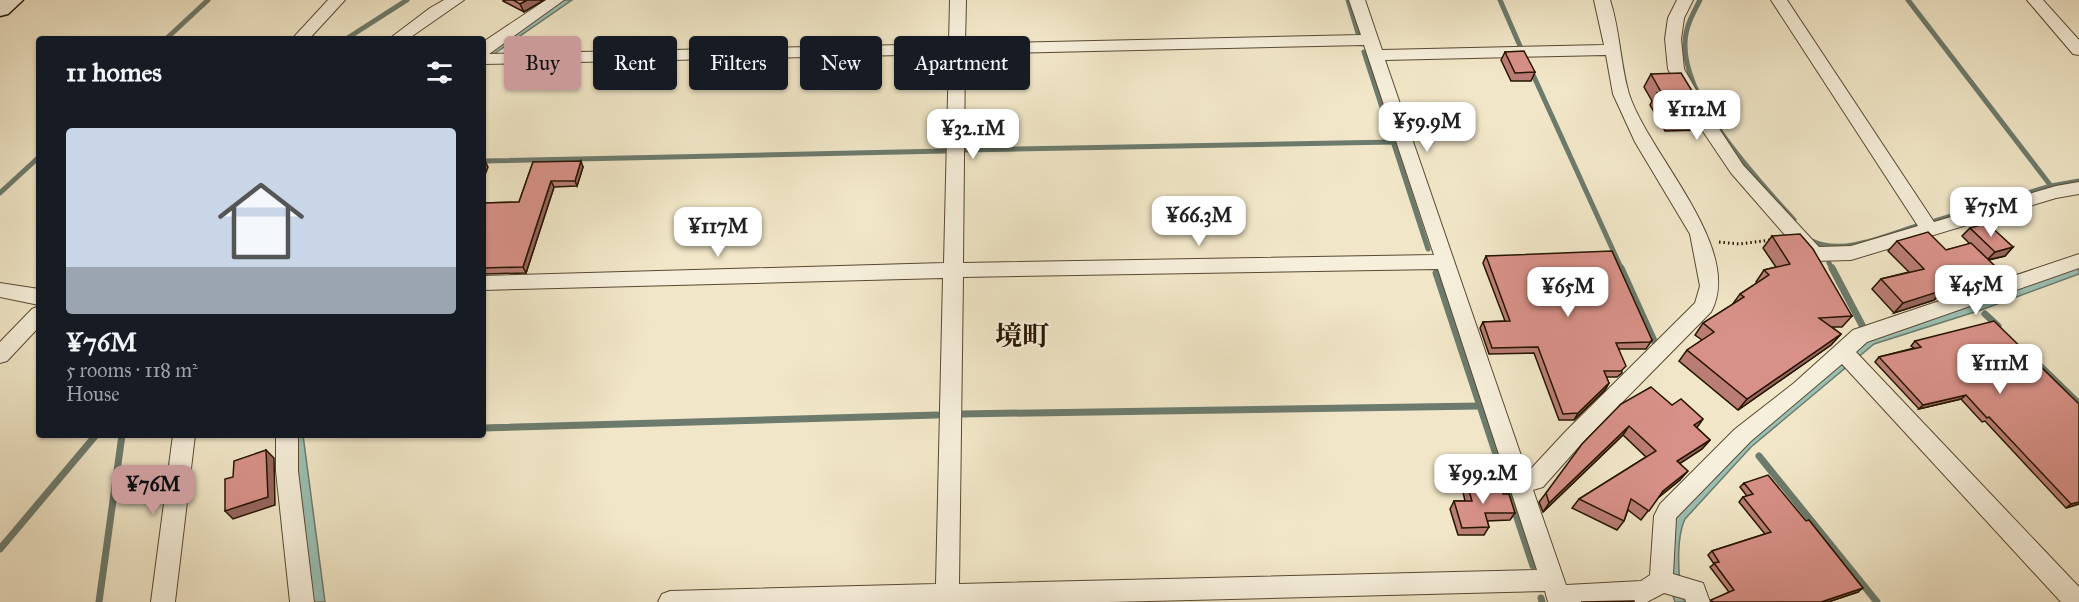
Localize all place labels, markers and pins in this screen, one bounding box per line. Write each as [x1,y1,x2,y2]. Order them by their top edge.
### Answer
pin: ¥112M [1655,90,1739,141]
pin: ¥59.9M [1378,102,1476,153]
pin: ¥32.1M [924,109,1022,160]
pin: ¥75M [1955,187,2027,238]
pin: ¥66.3M [1150,196,1248,247]
pin: ¥117M [676,207,760,258]
pin: ¥45M [1940,265,2012,316]
pin: ¥65M [1532,267,1604,318]
pin: ¥111M [1958,344,2042,395]
pin: ¥99.2M [1434,454,1532,505]
pin: ¥76M [117,465,189,516]

